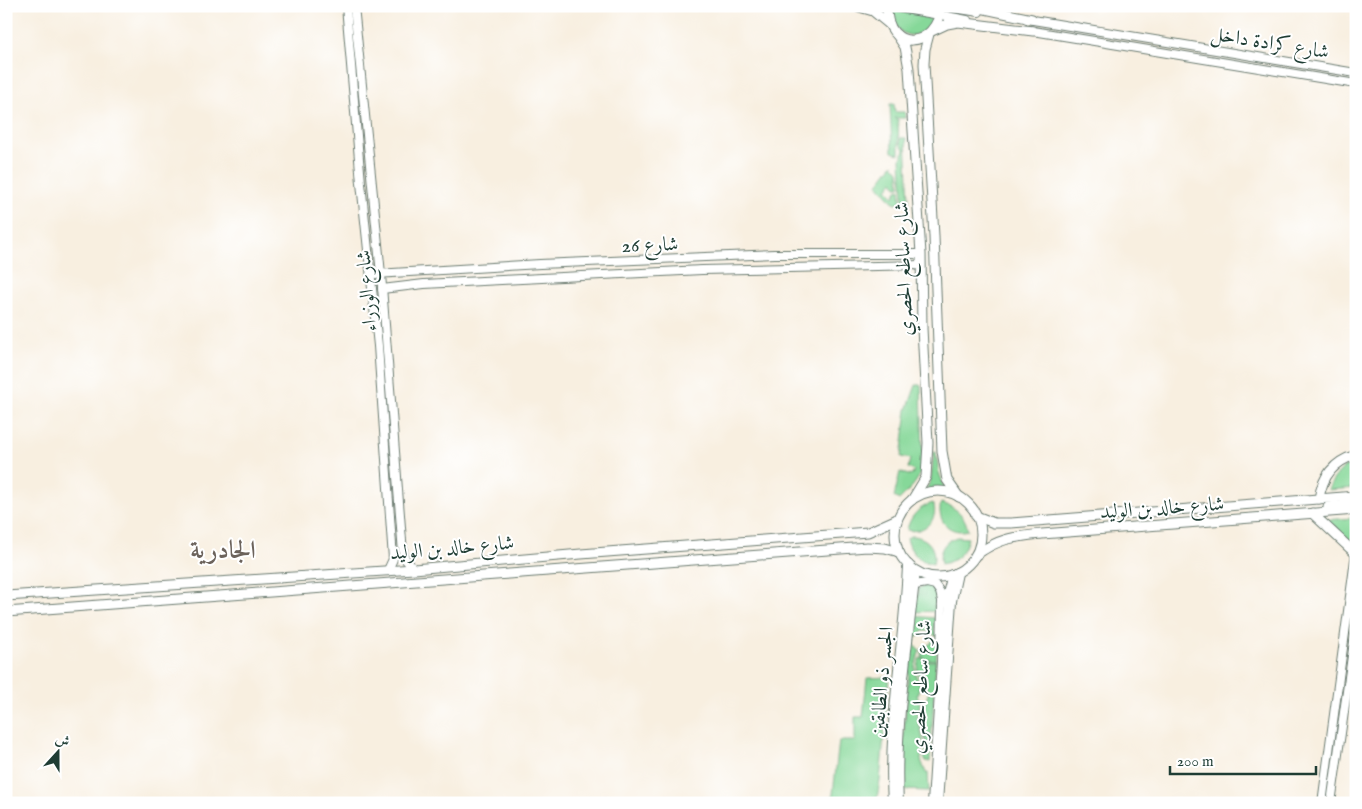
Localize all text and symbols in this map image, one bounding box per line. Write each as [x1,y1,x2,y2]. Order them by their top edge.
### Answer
street label: شارع كرادة داخل [1208,22,1331,69]
street label: شارع ساطع الحصري [890,201,923,336]
street label: شارع 26 [621,232,679,263]
street label: شارع الوزراء [351,249,387,333]
street label: شارع خالد بن الوليد [1099,492,1225,529]
street label: شارع خالد بن الوليد [389,531,516,570]
district label: الجادرية [190,535,256,567]
street label: شارع ساطع الحصري [906,619,941,755]
street label: الجسر ذو الطابقين [865,626,900,739]
north arrow [32,726,82,776]
text: ش [53,730,72,752]
scale bar [1170,744,1316,776]
text: 200 m [1177,752,1214,771]

